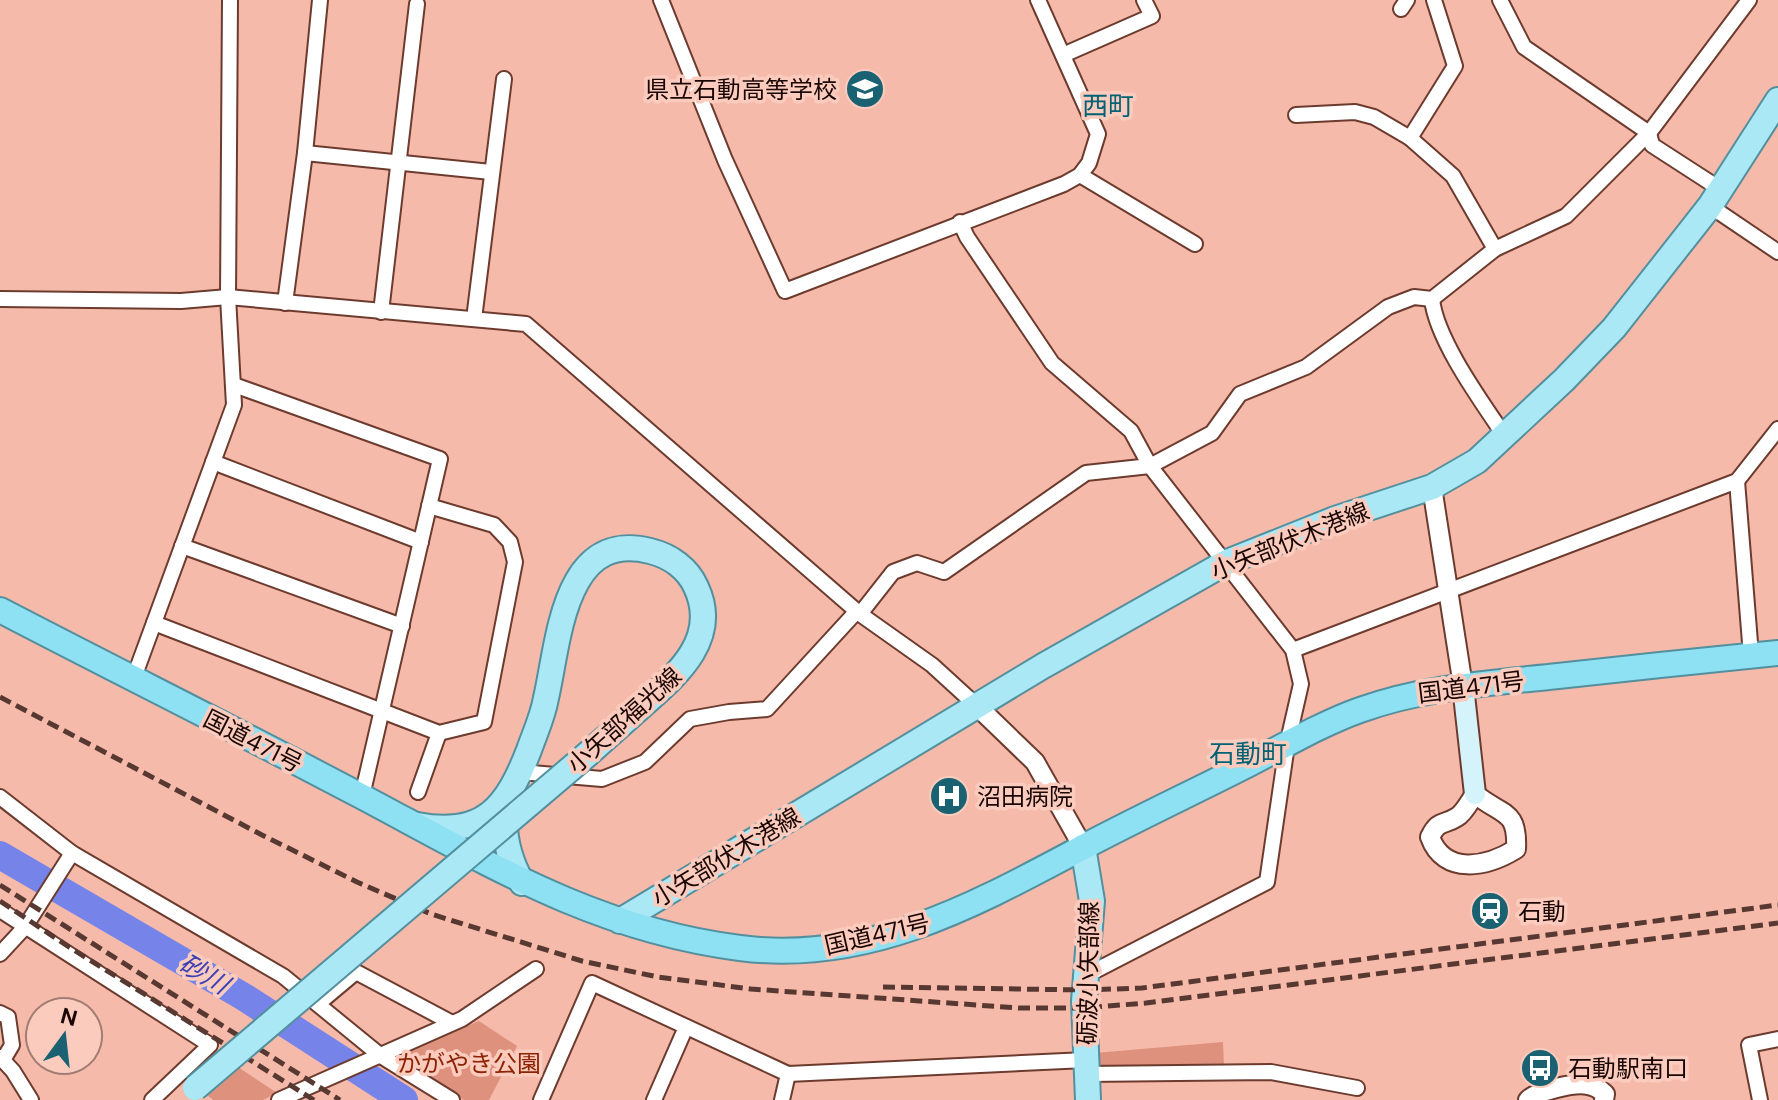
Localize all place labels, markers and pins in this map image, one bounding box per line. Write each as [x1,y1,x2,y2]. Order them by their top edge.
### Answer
school or university icon: 県立石動高等学校 [844,68,886,110]
place label: 県立石動高等学校 [645,74,837,105]
hospital icon: 沼田病院 [928,775,970,817]
place label: 沼田病院 [977,781,1073,812]
station icon: 石動 [1469,890,1511,932]
place label: 石動 [1518,896,1566,927]
bus stop icon: 石動駅南口 [1519,1047,1561,1089]
place label: 石動駅南口 [1568,1053,1688,1084]

